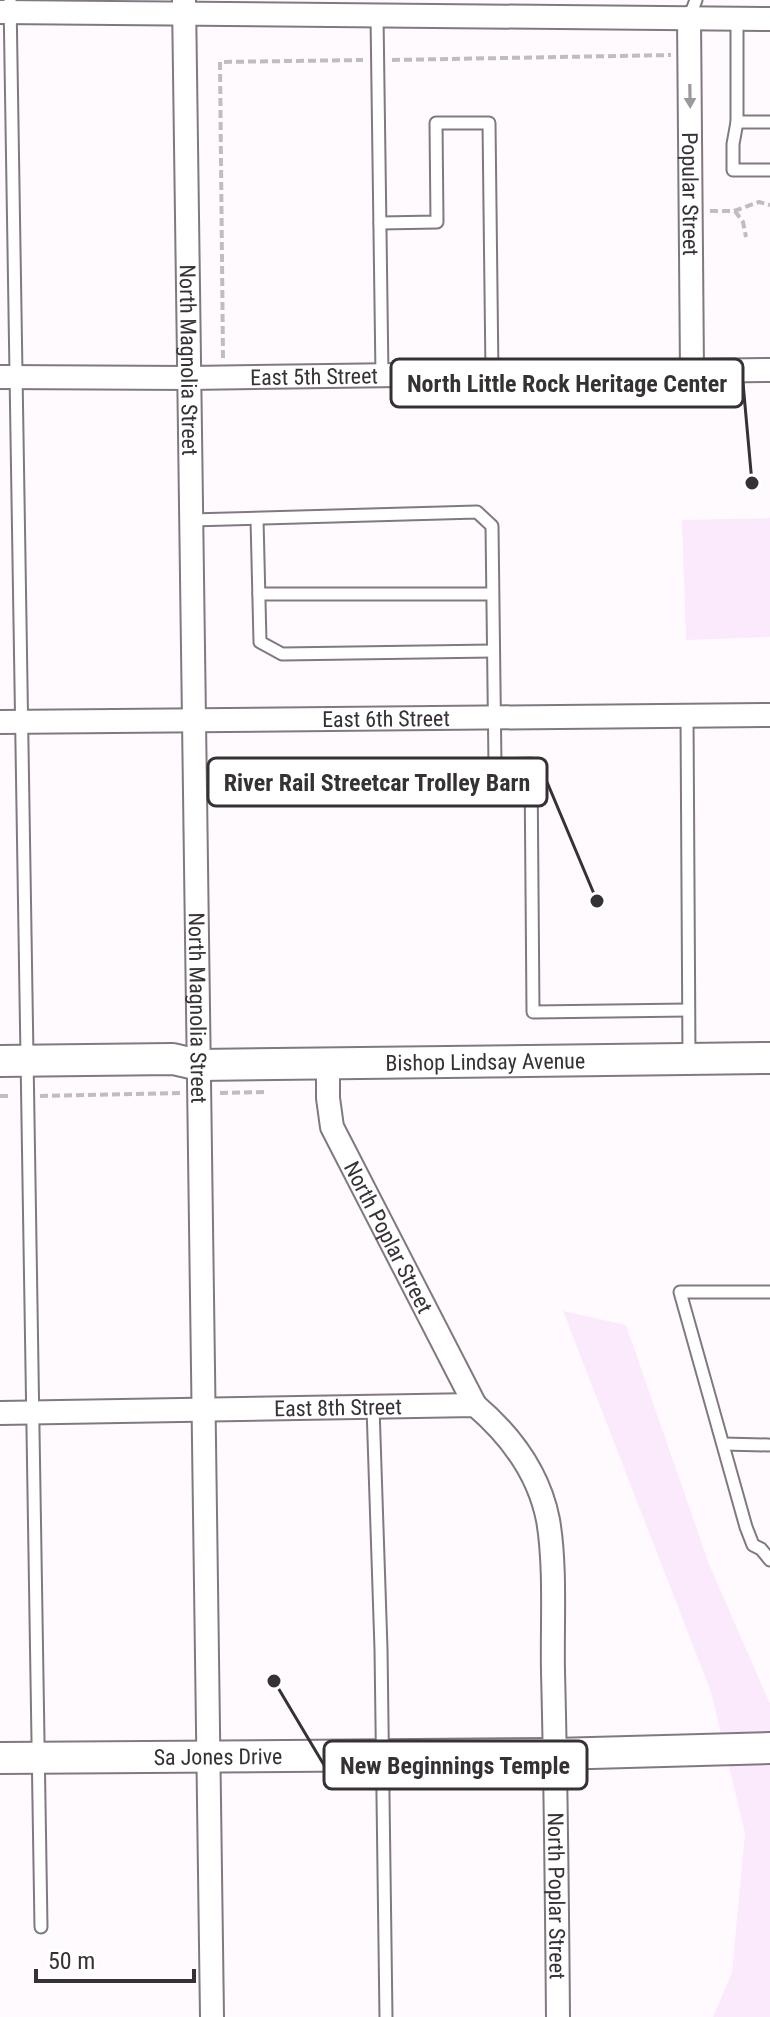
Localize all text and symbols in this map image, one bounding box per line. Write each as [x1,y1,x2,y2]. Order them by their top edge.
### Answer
one-way arrow [684,84,696,109]
street label: Popular Street [677,132,704,256]
street label: North Magnolia Street [175,264,203,456]
callout: North Little Rock Heritage Center [391,359,743,407]
street label: East 5th Street [250,363,378,390]
text: North Little Rock Heritage Center [407,370,727,398]
street label: East 6th Street [322,705,450,732]
callout: River Rail Streetcar Trolley Barn [208,758,547,806]
text: River Rail Streetcar Trolley Barn [224,769,530,797]
street label: North Magnolia Street [184,912,212,1104]
street label: Bishop Lindsay Avenue [385,1048,585,1075]
street label: North Poplar Street [339,1157,438,1317]
street label: East 8th Street [274,1394,402,1421]
callout: New Beginnings Temple [324,1741,587,1789]
street label: Sa Jones Drive [154,1743,282,1769]
text: New Beginnings Temple [340,1752,570,1780]
street label: North Poplar Street [543,1812,570,1980]
scale bar [36,1933,194,1983]
text: 50 m [48,1947,95,1975]

